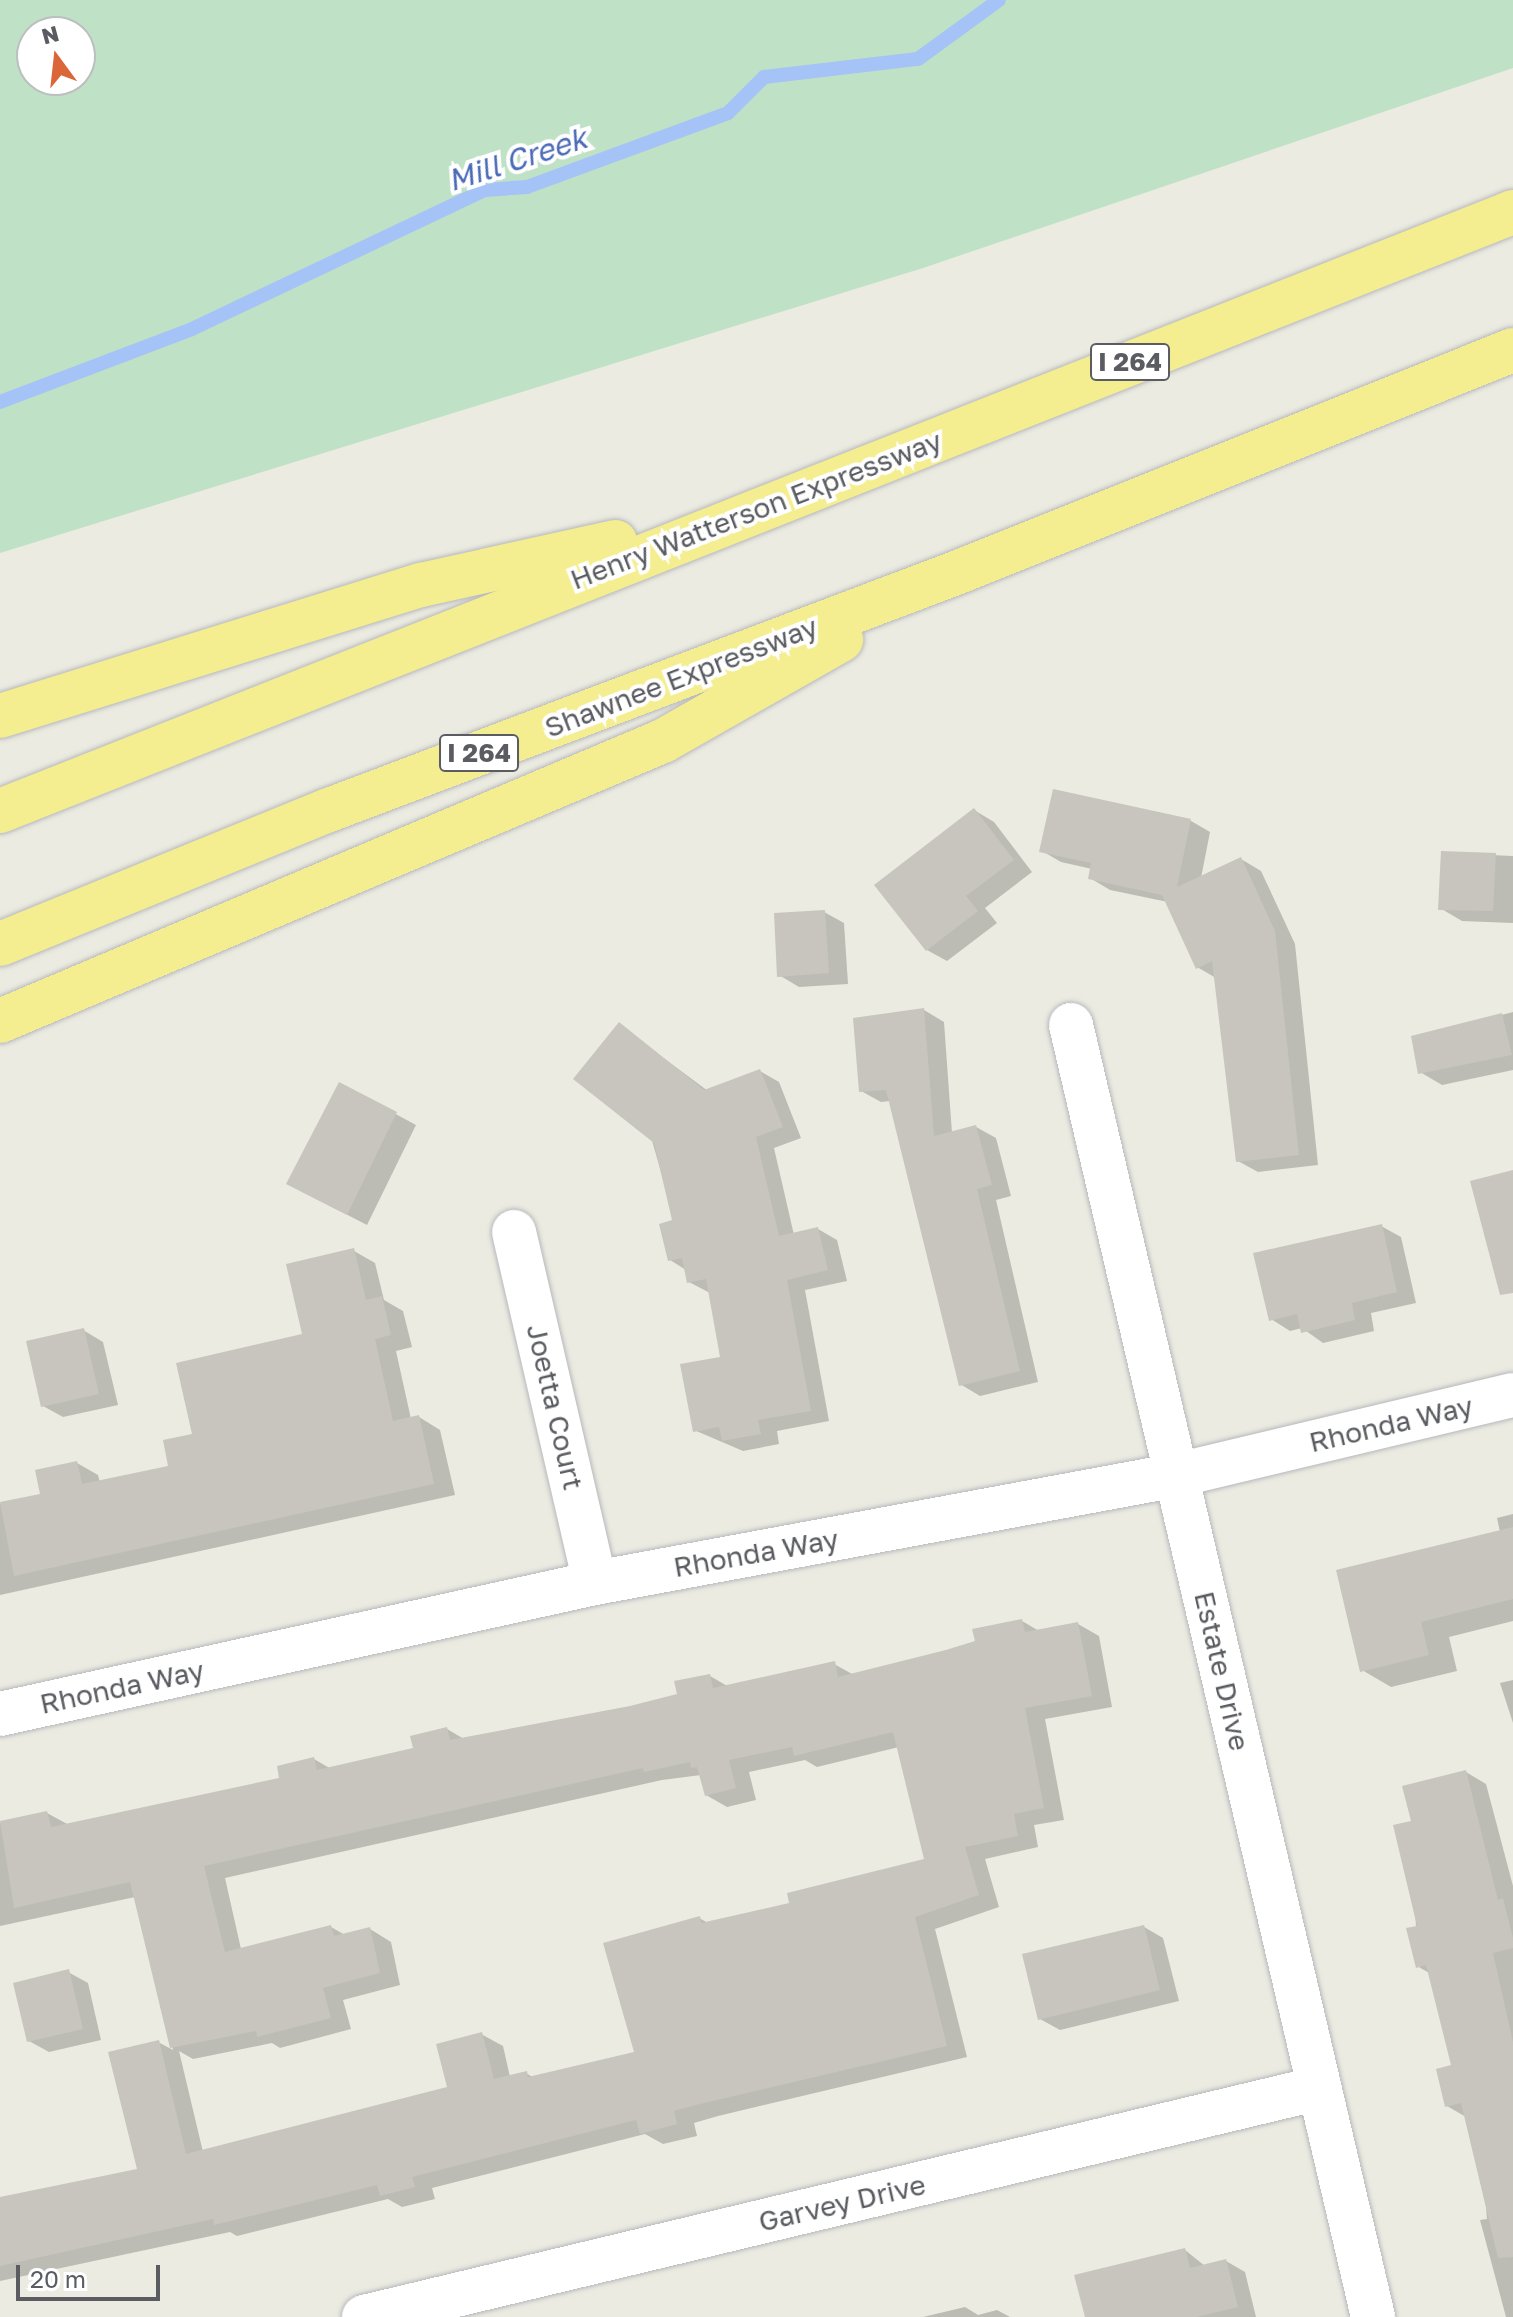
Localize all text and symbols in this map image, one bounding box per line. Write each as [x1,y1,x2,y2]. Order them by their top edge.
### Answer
north arrow [16,16,96,96]
text: N [39,19,62,49]
water label: Mill Creek [443,120,591,198]
road number: I 264 [1090,340,1170,384]
street label: Henry Watterson Expressway [566,424,946,596]
street label: Shawnee Expressway [540,609,822,745]
road number: I 264 [439,731,519,775]
street label: Joetta Court [520,1321,590,1493]
street label: Rhonda Way [1306,1389,1476,1459]
street label: Rhonda Way [671,1522,841,1584]
street label: Estate Drive [1187,1588,1257,1754]
street label: Rhonda Way [37,1653,207,1721]
street label: Garvey Drive [755,2167,929,2239]
scale bar [20,2249,164,2299]
text: 20 m [30,2264,86,2293]

